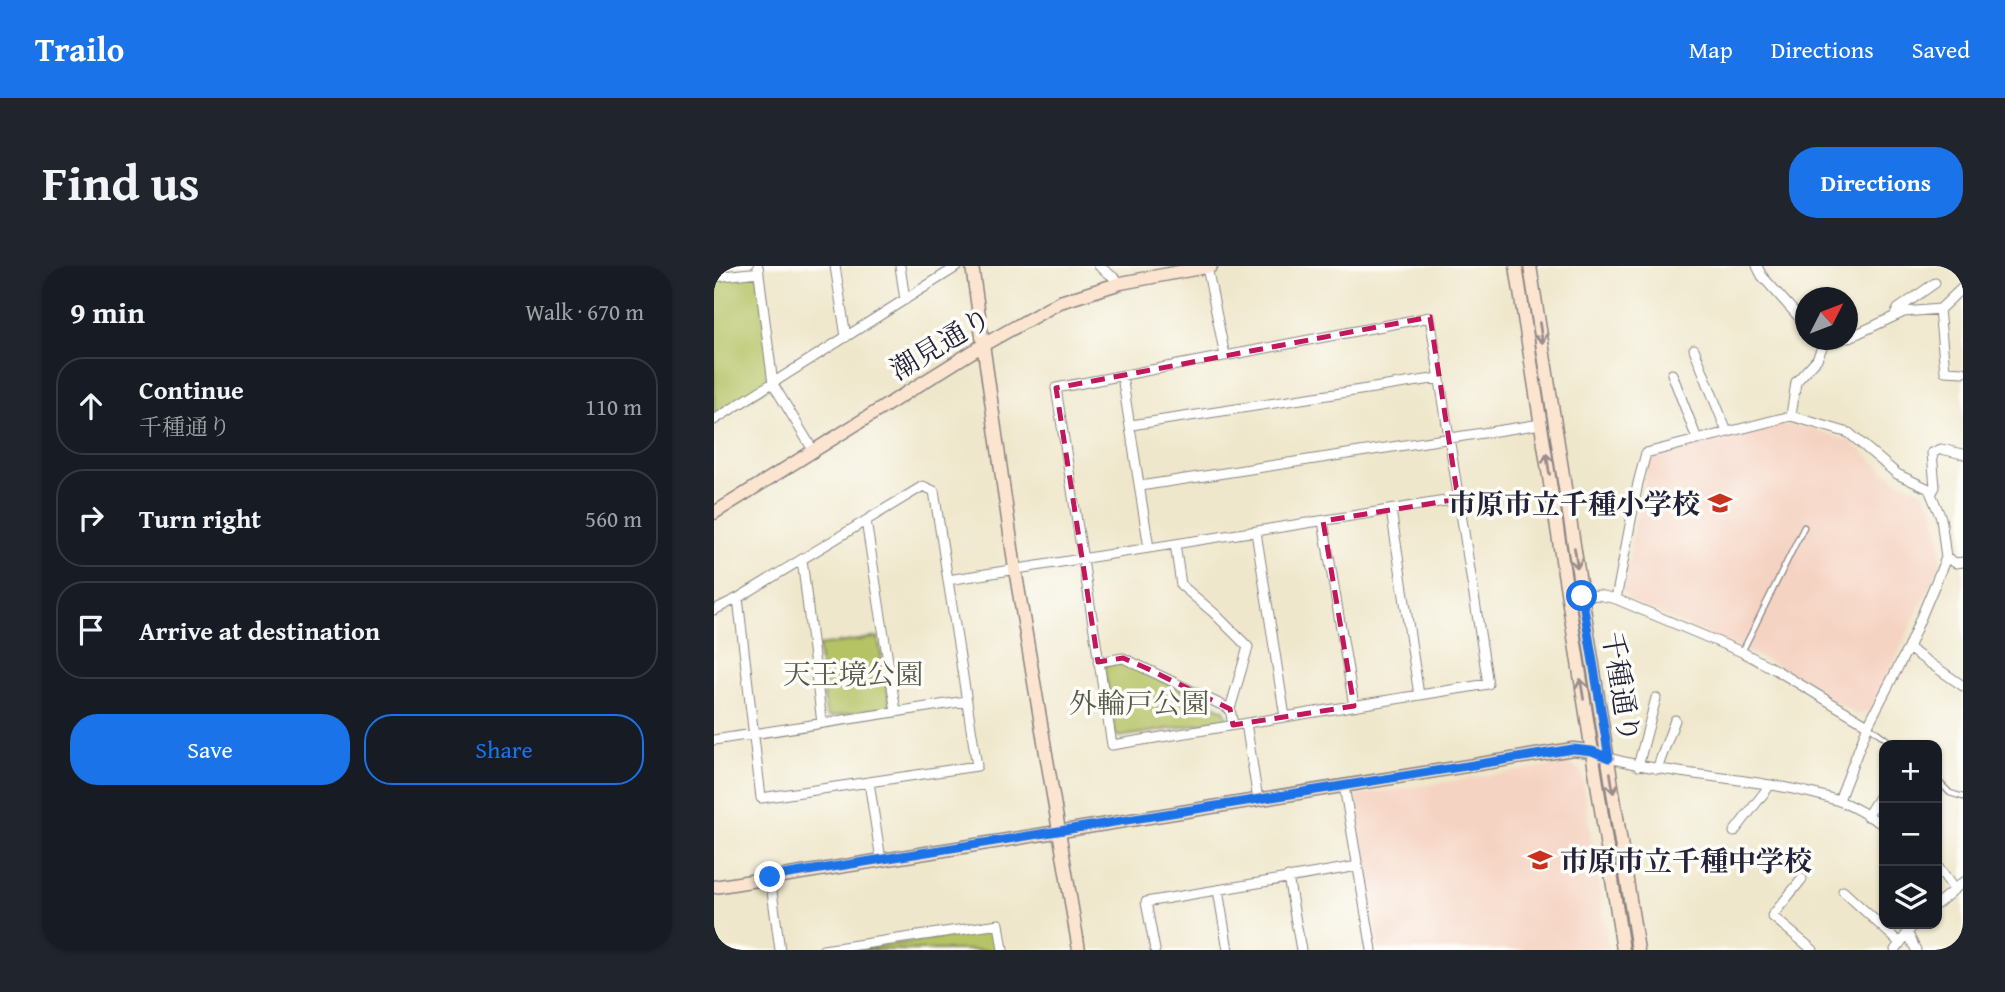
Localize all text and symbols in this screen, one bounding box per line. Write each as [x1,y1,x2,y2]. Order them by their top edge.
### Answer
text: Trailo [35,25,124,73]
text: Map [1689,32,1733,67]
text: Directions [1771,32,1874,67]
text: Saved [1912,32,1970,67]
text: Find us [42,146,200,218]
button: Directions [1789,147,1963,218]
north arrow [1795,287,1858,350]
text: 9 min [70,290,145,334]
text: Walk · 670 m [525,295,644,328]
street label: 潮見通り [881,297,999,389]
one-way arrow [1535,322,1548,344]
text: Continue [139,370,244,409]
icon: ahead [72,387,110,425]
text: 110 m [585,390,642,423]
text: 千種通り [139,410,231,443]
one-way arrow [1541,453,1554,476]
place label: 市原市立千種小学校 [1448,483,1700,524]
school or university icon: 市原市立千種小学校 [1706,489,1734,517]
icon: right [72,499,110,537]
text: Turn right [139,499,261,538]
text: 560 m [585,502,642,535]
one-way arrow [1570,546,1583,569]
route start [1566,580,1597,611]
icon: arrive [72,611,110,649]
text: Arrive at destination [139,611,380,650]
street label: 千種通り [1593,628,1651,746]
park label: 天王境公園 [783,653,923,694]
one-way arrow [1575,678,1588,701]
park label: 外輪戸公園 [1069,682,1209,723]
button: Save [70,714,350,785]
button: Share [364,714,644,785]
map controls [1879,740,1942,929]
button: + [1879,740,1942,803]
one-way arrow [1606,771,1619,794]
button: − [1879,803,1942,866]
place label: 市原市立千種中学校 [1560,840,1812,881]
school or university icon: 市原市立千種中学校 [1526,846,1554,874]
route end [754,861,785,892]
button: layers [1879,866,1942,929]

